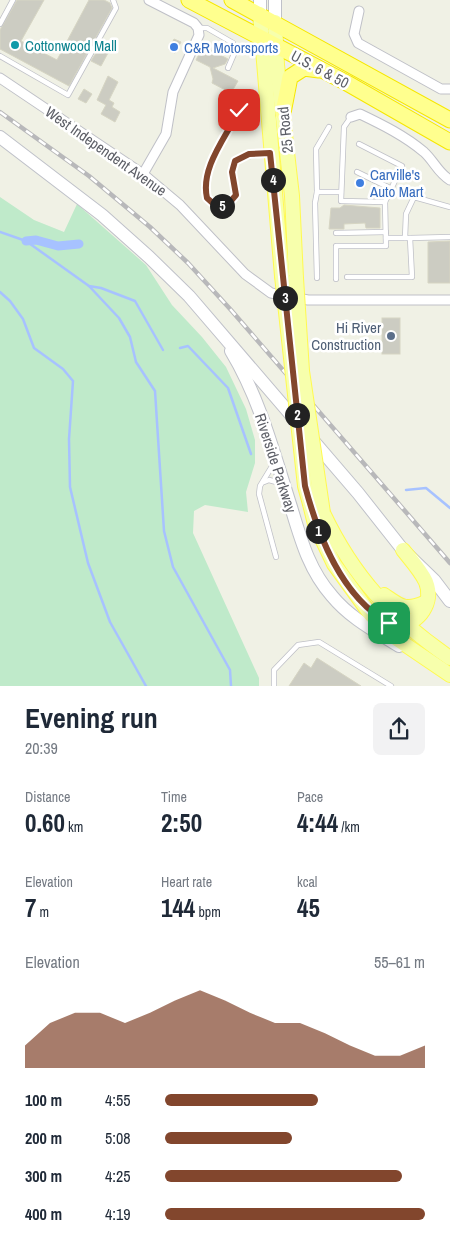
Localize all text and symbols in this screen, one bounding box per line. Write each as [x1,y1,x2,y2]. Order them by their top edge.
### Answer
place label: Cottonwood Mall [25,35,117,56]
place label: C&R Motorsports [184,37,278,58]
marker: Cottonwood Mall [9,39,21,51]
marker: C&R Motorsports [168,41,180,53]
street label: U.S. 6 & 50 [287,45,353,93]
pin [218,89,260,131]
icon: check [225,96,253,124]
street label: West Independent Avenue [41,101,171,201]
street label: 25 Road [272,106,298,154]
place label: Carville's Auto Mart [369,164,424,202]
pin: 4 [260,168,286,192]
text: 4 [270,171,277,189]
marker: Carville's Auto Mart [354,177,366,189]
pin: 5 [210,194,234,218]
text: 5 [219,197,226,215]
pin: 3 [272,286,298,310]
text: 3 [282,289,289,307]
place label: Hi River Construction [311,317,381,355]
marker: Hi River Construction [385,330,397,342]
pin: 2 [284,402,310,428]
text: 2 [294,406,301,424]
street label: Riverside Parkway [250,411,302,516]
pin: 1 [306,518,330,544]
text: 1 [315,522,322,540]
pin [368,602,410,644]
icon: arrive [375,609,403,637]
text: Evening run [25,699,158,737]
button: share [373,703,425,755]
text: 20:39 [25,737,58,759]
text: Distance [25,788,70,806]
text: Time [161,788,187,806]
text: Pace [297,788,323,806]
text: 0.60 [25,806,65,840]
text: 2:50 [161,806,202,840]
text: 4:44 [297,806,338,840]
text: km [65,818,83,836]
text: /km [338,818,360,836]
text: Elevation [25,873,73,891]
text: Heart rate [161,873,212,891]
text: kcal [297,873,317,891]
text: 7 [25,891,36,925]
text: 144 [161,891,195,925]
text: 45 [297,891,320,925]
text: m [36,903,49,921]
text: bpm [195,903,221,921]
text: Elevation [25,951,80,973]
text: 55–61 m [374,951,425,973]
text: 100 m [25,1089,62,1111]
text: 4:55 [105,1089,131,1111]
text: 200 m [25,1127,62,1149]
text: 5:08 [105,1127,131,1149]
text: 300 m [25,1165,62,1187]
text: 4:25 [105,1165,131,1187]
text: 400 m [25,1203,62,1225]
text: 4:19 [105,1203,131,1225]

